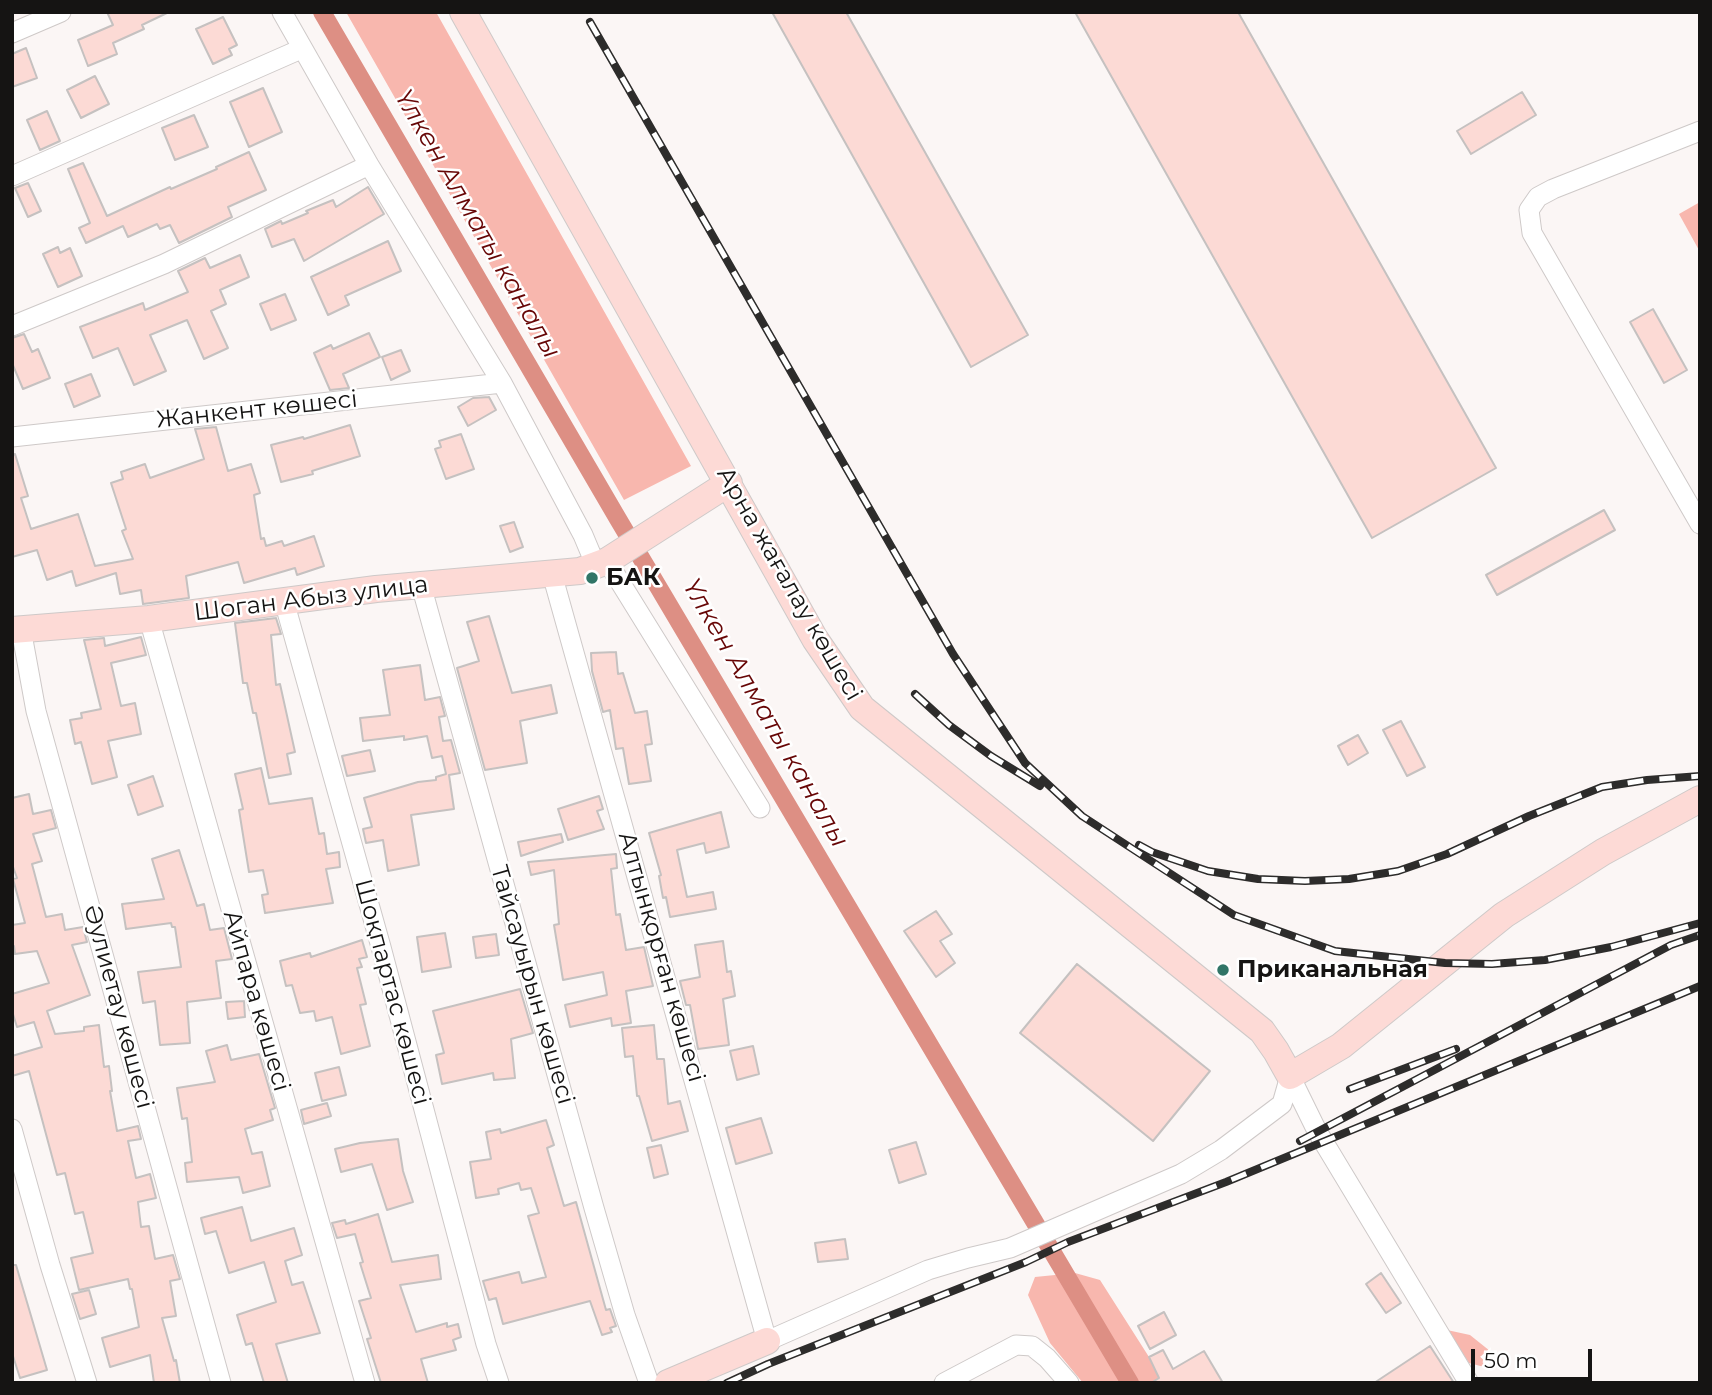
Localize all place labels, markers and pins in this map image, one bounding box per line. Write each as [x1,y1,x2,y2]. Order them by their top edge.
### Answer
place label: БАК [606,564,660,592]
marker: БАК [584,570,600,586]
place label: Приканальная [1237,956,1428,984]
marker: Приканальная [1215,962,1231,978]

